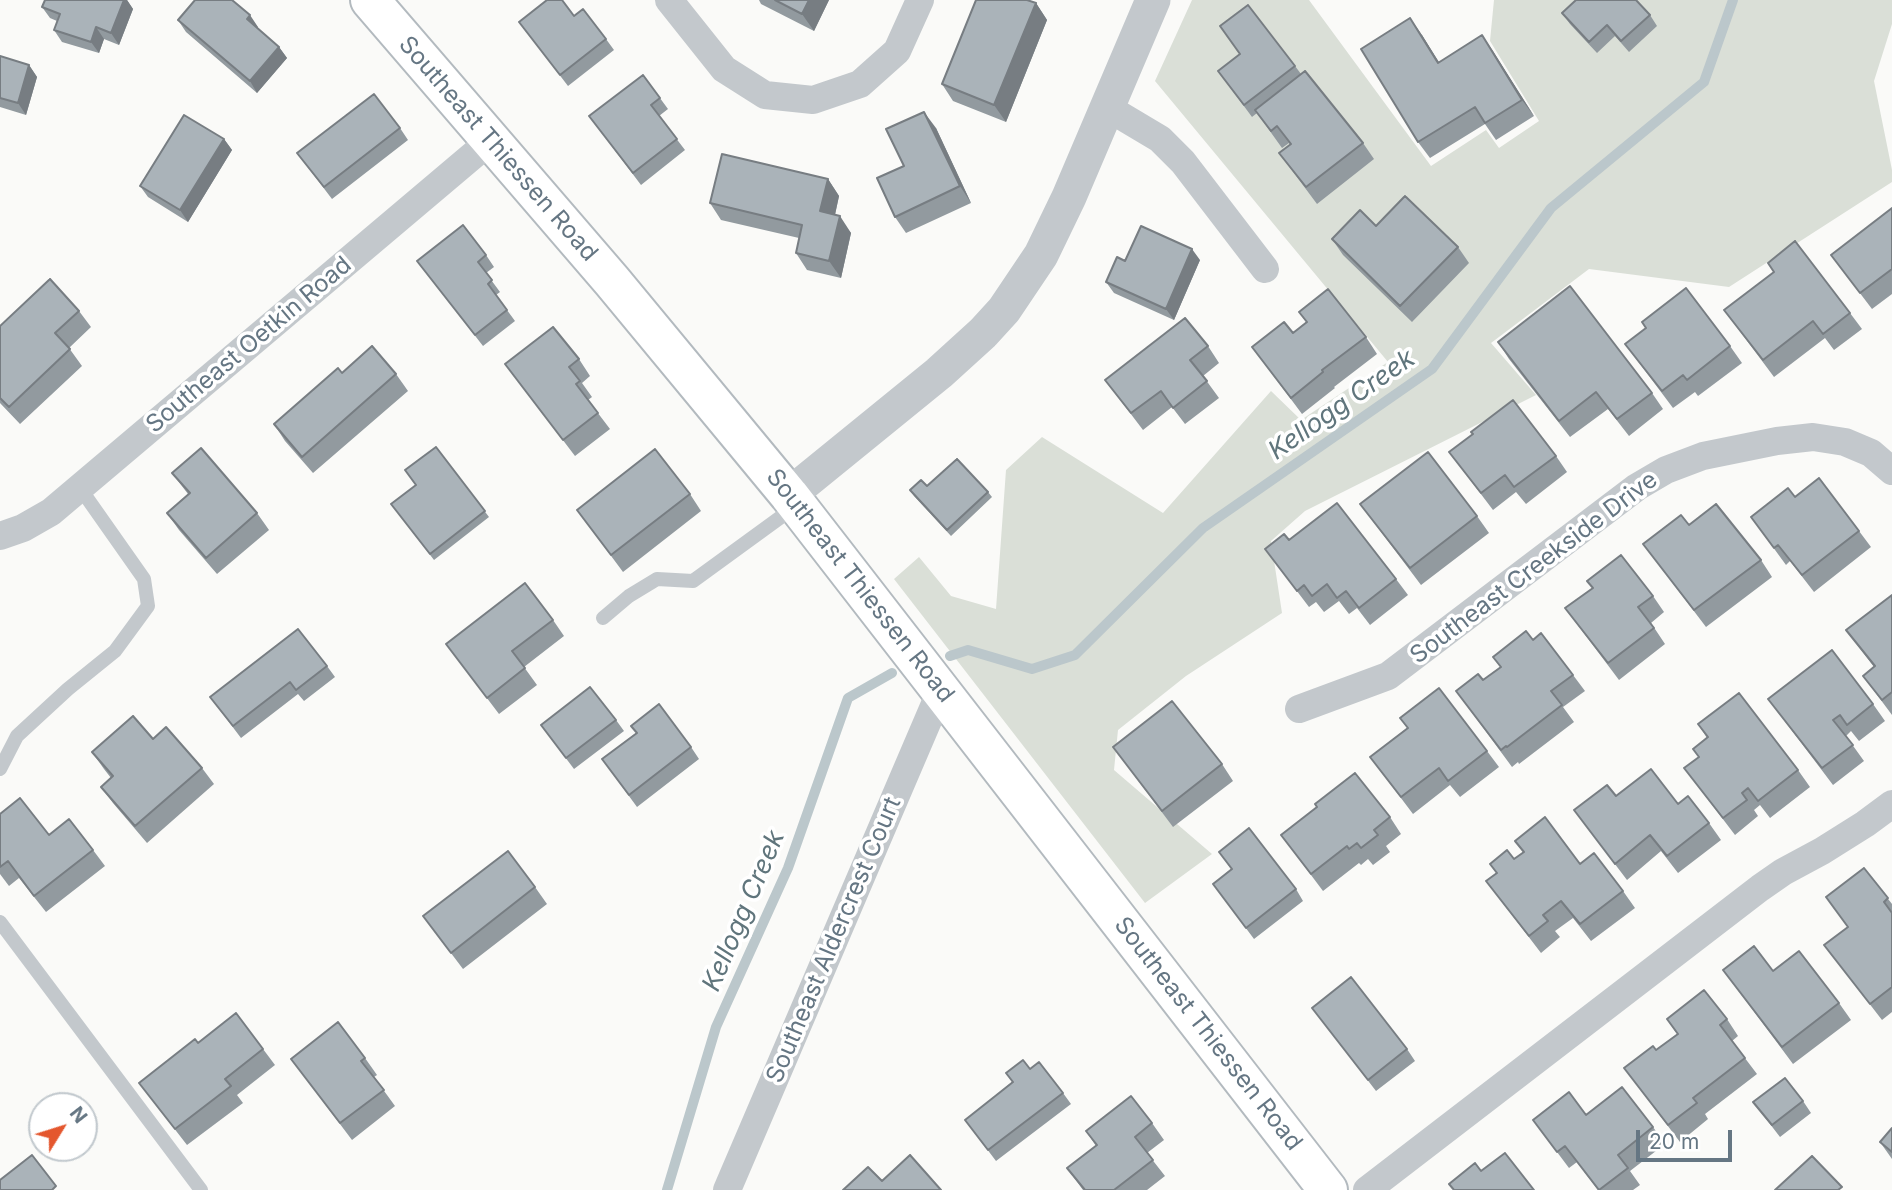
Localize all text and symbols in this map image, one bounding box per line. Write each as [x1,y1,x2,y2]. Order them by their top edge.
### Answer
street label: Southeast Thiessen Road [392,31,604,267]
street label: Southeast Oetkin Road [141,251,357,439]
water label: Kellogg Creek [1263,343,1421,467]
street label: Southeast Thiessen Road [760,463,960,709]
street label: Southeast Creekside Drive [1405,466,1663,670]
street label: Southeast Aldercrest Court [761,793,907,1087]
water label: Kellogg Creek [696,826,792,996]
street label: Southeast Thiessen Road [1108,911,1308,1157]
north arrow [28,1092,98,1162]
text: N [65,1102,92,1128]
scale bar [1640,1116,1736,1160]
text: 20 m [1649,1129,1699,1154]

